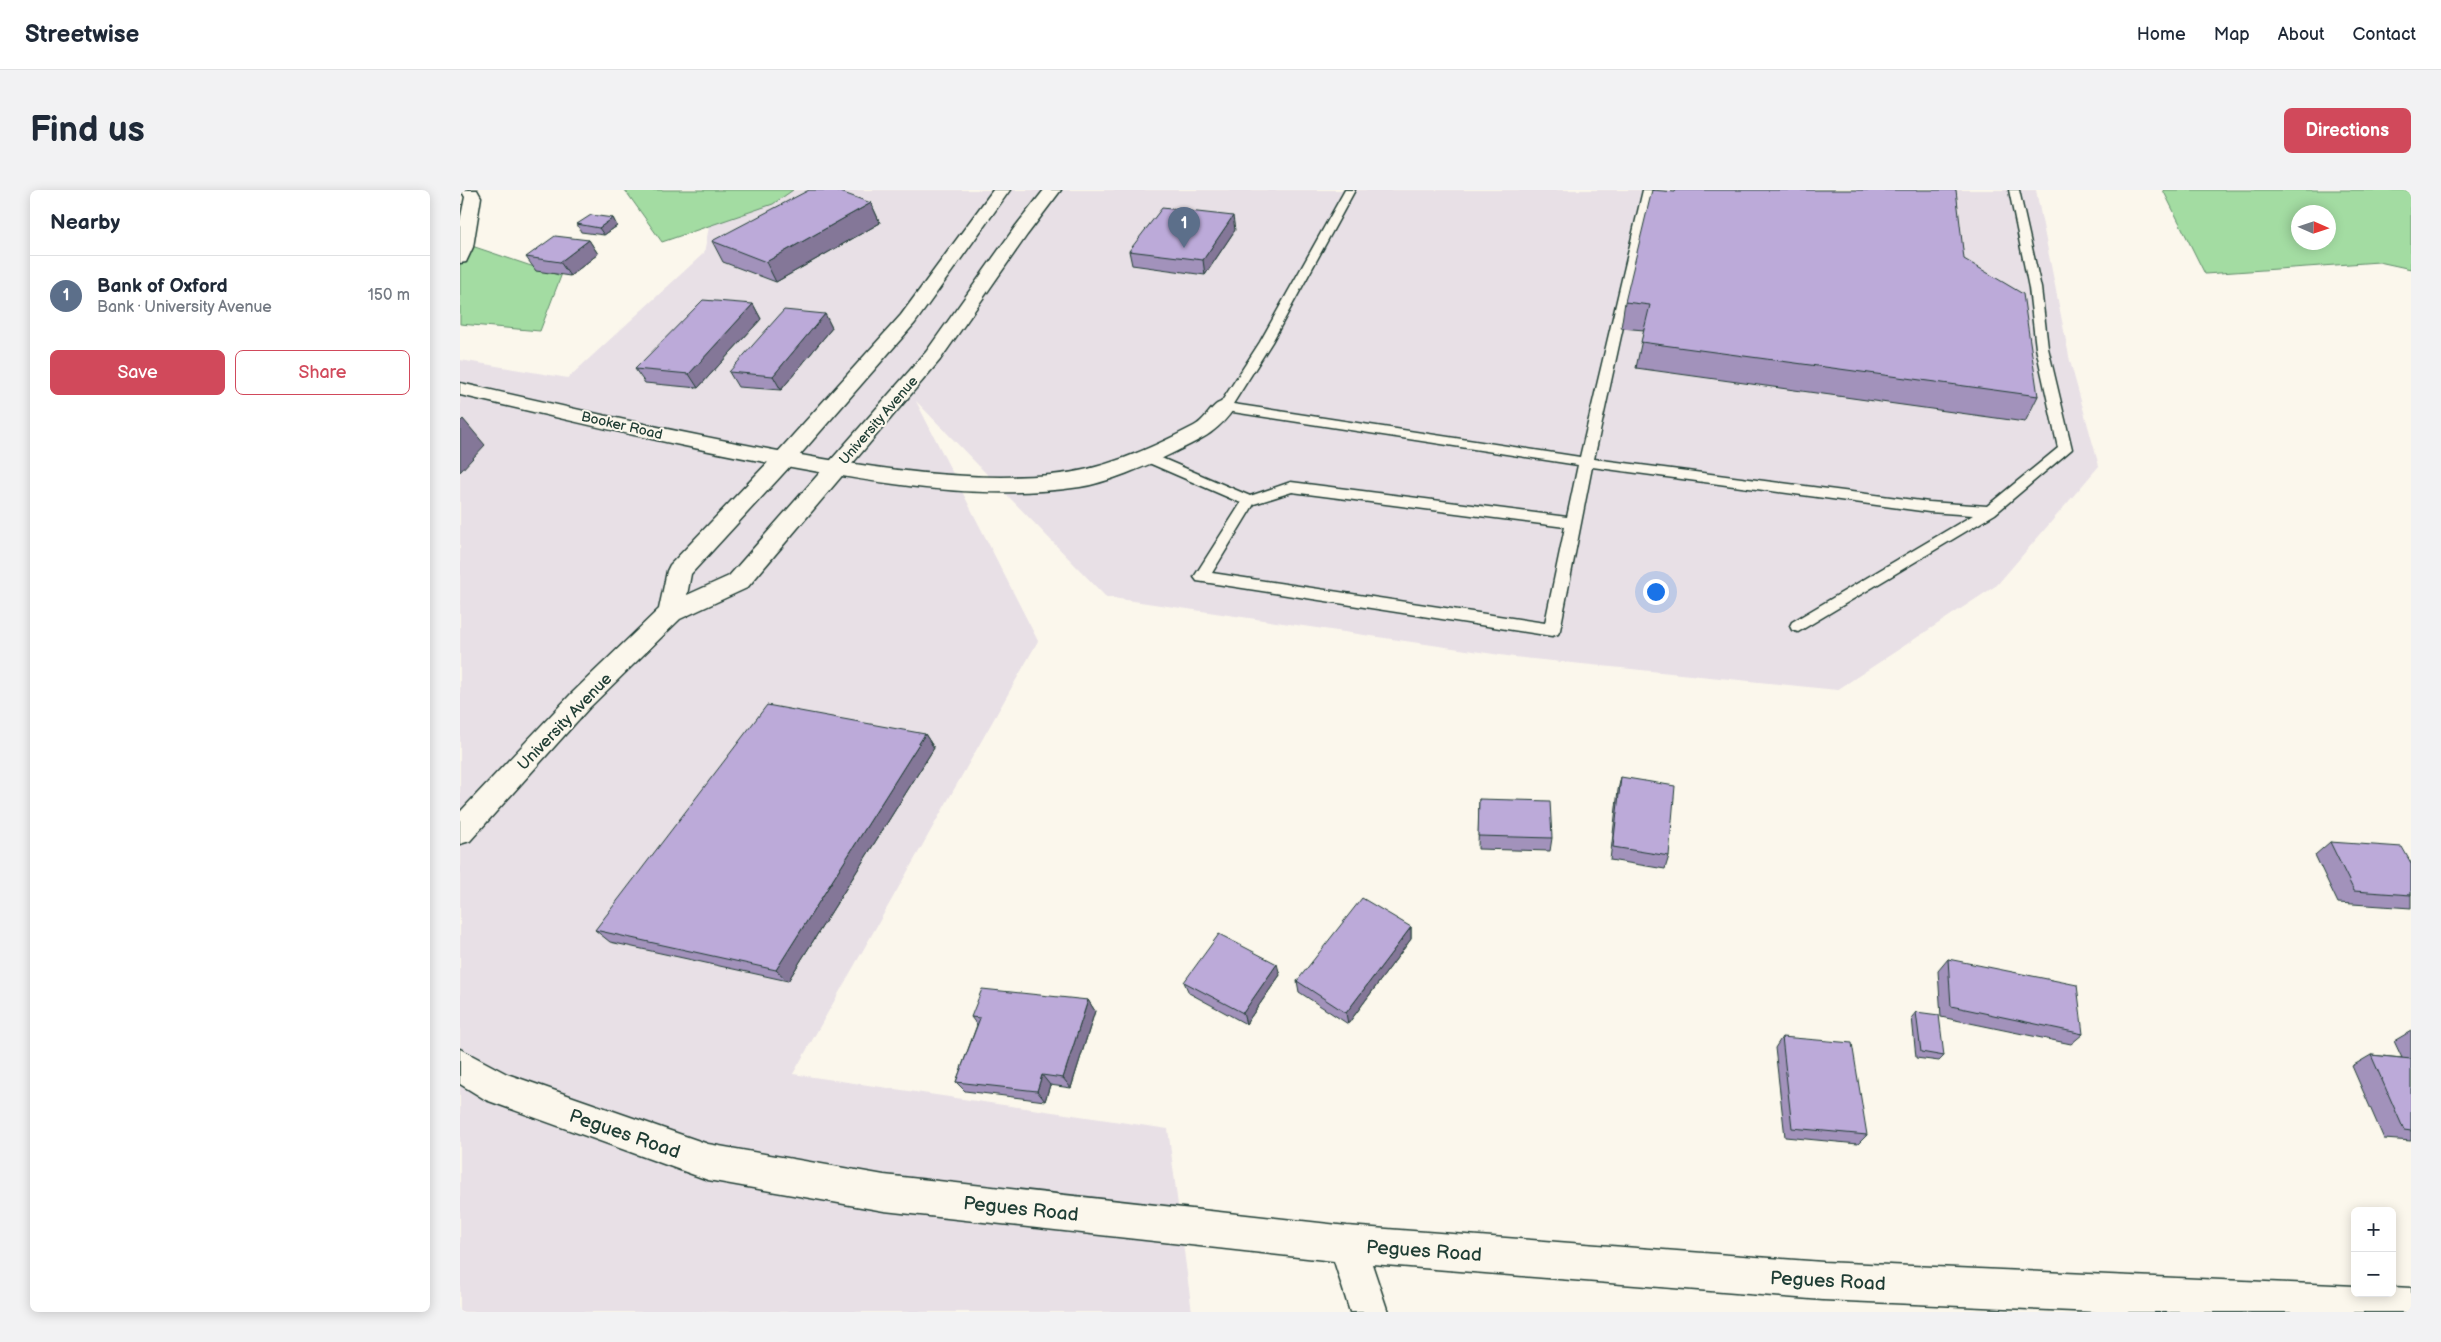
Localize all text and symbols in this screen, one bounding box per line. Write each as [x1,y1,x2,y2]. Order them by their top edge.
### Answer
text: Streetwise [25,20,139,49]
text: Home [2137,24,2186,45]
text: Map [2214,24,2250,45]
text: About [2278,24,2325,45]
text: Contact [2353,24,2416,45]
button: Directions [2284,108,2411,153]
text: Find us [30,109,145,152]
north arrow [2291,205,2336,250]
pin: 1 [1168,207,1200,248]
text: Nearby [50,210,120,235]
text: Bank of Oxford [97,275,228,298]
text: 1 [63,286,69,305]
text: 150 m [368,286,410,305]
text: Bank · University Avenue [97,298,272,317]
button: Save [50,350,225,395]
button: Share [235,350,410,395]
street label: University Avenue [835,373,921,468]
street label: Booker Road [579,408,664,443]
your location [1643,579,1669,605]
street label: University Avenue [514,669,617,774]
street label: Pegues Road [566,1105,683,1164]
street label: Pegues Road [962,1192,1080,1227]
map controls [2351,1207,2396,1297]
button: + [2351,1207,2396,1252]
street label: Pegues Road [1365,1236,1482,1267]
button: − [2351,1252,2396,1297]
street label: Pegues Road [1770,1267,1886,1296]

